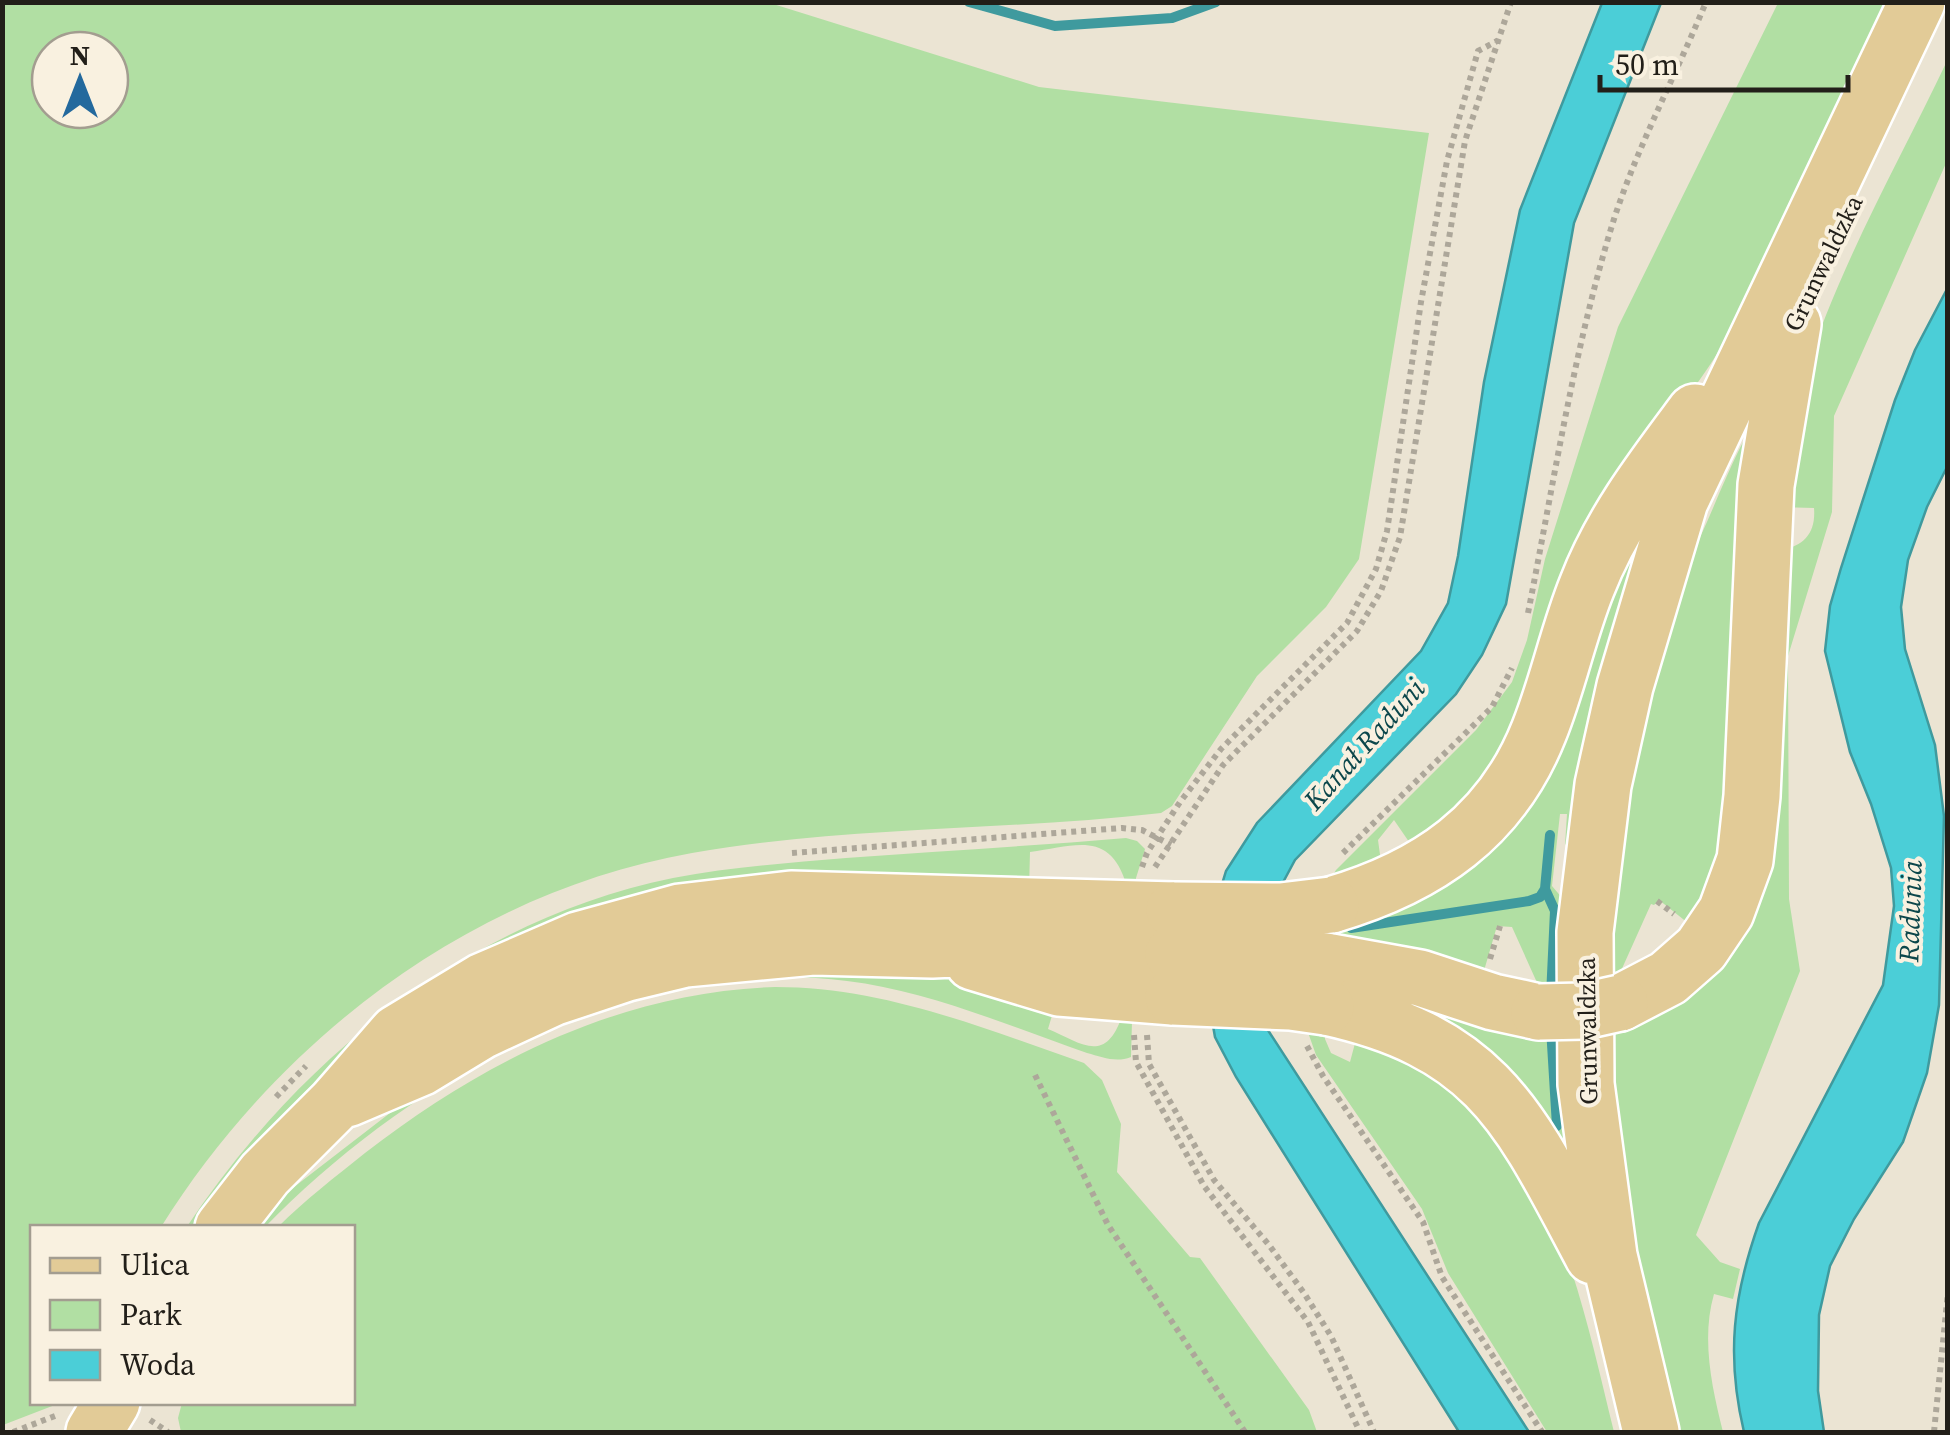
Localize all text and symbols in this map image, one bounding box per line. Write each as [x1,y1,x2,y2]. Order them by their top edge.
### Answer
north arrow [30,30,130,130]
scale bar [1600,30,1848,92]
text: N [70,36,90,74]
text: 50 m [1615,44,1679,85]
street label: Grunwaldzka [1775,189,1871,337]
water label: Kanał Raduni [1294,670,1434,819]
water label: Radunia [1889,859,1931,964]
street label: Grunwaldzka [1569,957,1605,1105]
legend [30,1225,355,1405]
text: Ulica [120,1244,190,1285]
text: Park [120,1294,182,1335]
text: Woda [120,1344,196,1385]

